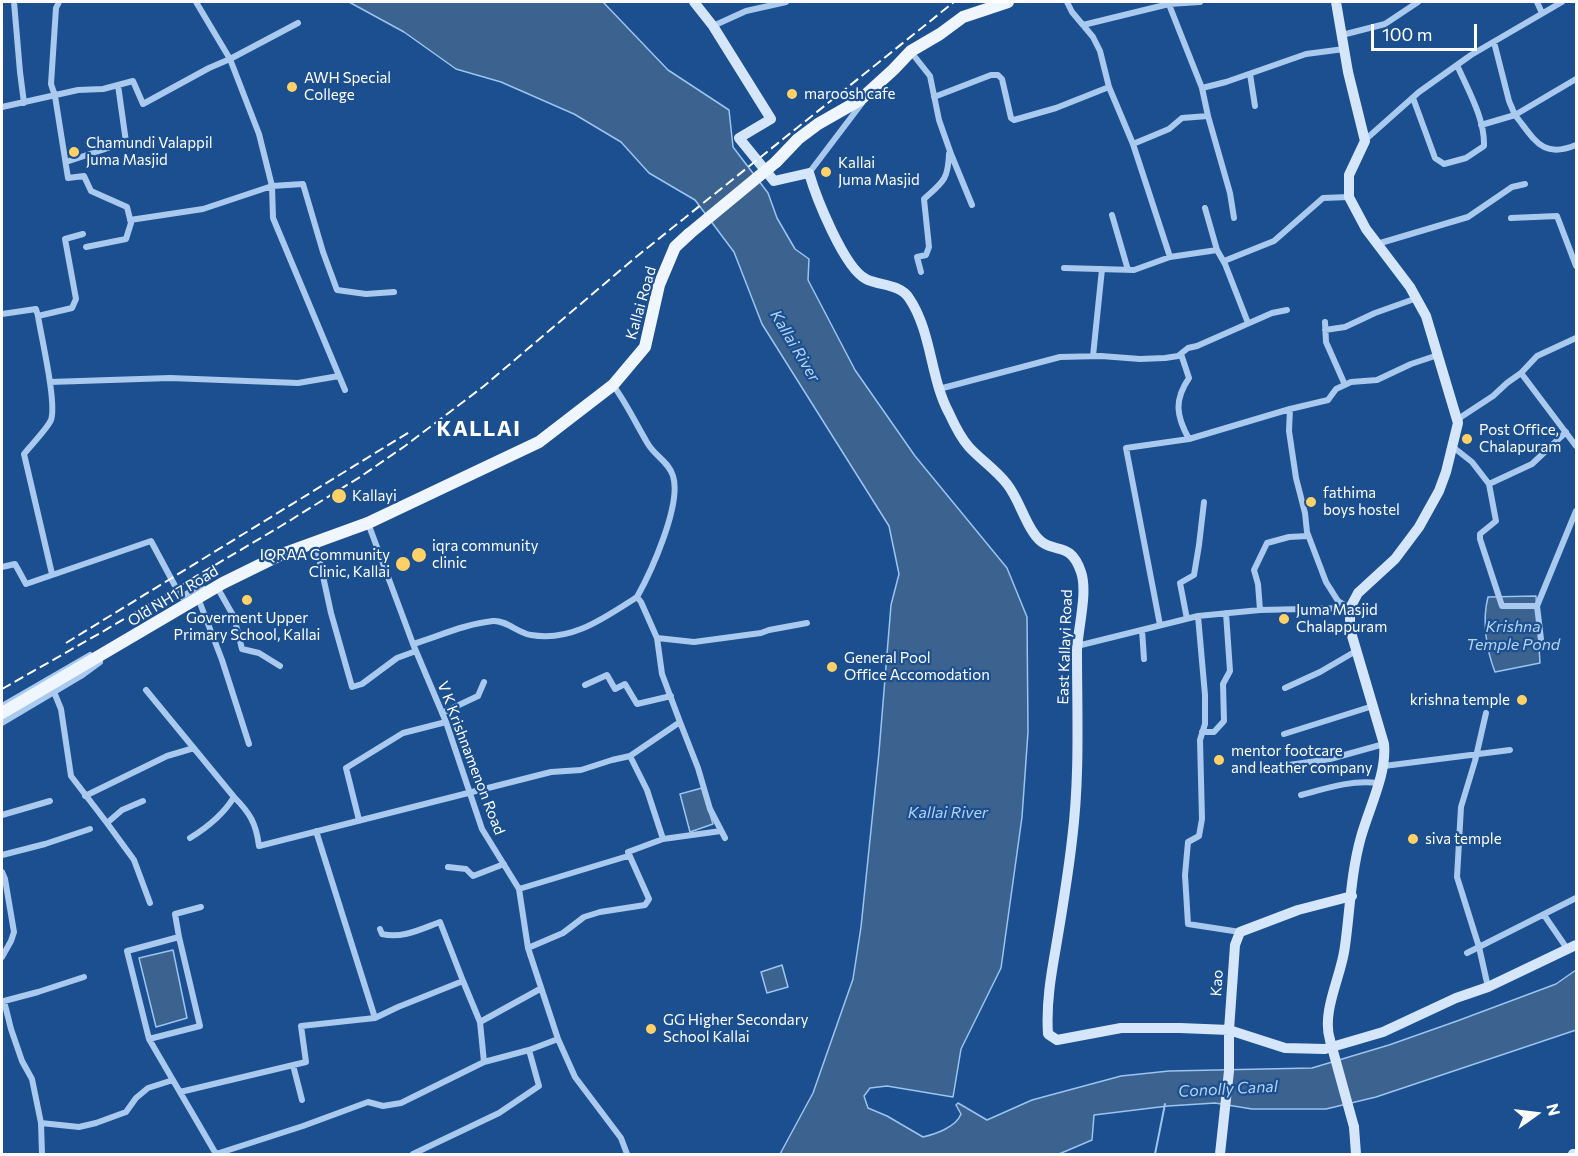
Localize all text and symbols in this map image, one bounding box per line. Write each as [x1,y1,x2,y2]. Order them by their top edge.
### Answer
scale bar [1374,12,1480,50]
text: 100 m [1382,23,1432,45]
place label: AWH Special College [304,69,391,104]
marker: AWH Special College [285,80,299,94]
place label: maroosh cafe [804,85,895,103]
marker: maroosh cafe [785,87,799,101]
place label: Chamundi Valappil Juma Masjid [86,134,213,169]
marker: Chamundi Valappil Juma Masjid [67,145,81,159]
place label: Kallai Juma Masjid [838,154,920,189]
marker: Kallai Juma Masjid [819,165,833,179]
street label: Kallai Road [622,264,660,342]
water label: Kallai River [766,307,824,385]
district label: KALLAI [437,416,521,442]
place label: Post Office, Chalapuram [1479,421,1561,456]
marker: Post Office, Chalapuram [1460,432,1474,446]
place label: fathima boys hostel [1323,484,1400,519]
marker: Kallayi [330,487,348,505]
place label: Kallayi [352,487,397,505]
marker: fathima boys hostel [1304,495,1318,509]
place label: iqra community clinic [432,537,538,572]
place label: IQRAA Community Clinic, Kallai [260,546,390,581]
marker: iqra community clinic [410,546,428,564]
marker: IQRAA Community Clinic, Kallai [394,555,412,573]
street label: Old NH17 Road [124,562,222,630]
street label: East Kallayi Road [1054,589,1076,705]
marker: Goverment Upper Primary School, Kallai [240,593,254,607]
place label: Juma Masjid Chalappuram [1296,601,1387,636]
place label: Goverment Upper Primary School, Kallai [174,609,320,644]
marker: Juma Masjid Chalappuram [1277,612,1291,626]
water label: Krishna Temple Pond [1466,617,1560,655]
place label: General Pool Office Accomodation [844,649,990,684]
marker: General Pool Office Accomodation [825,660,839,674]
street label: V K Krishnamenon Road [433,679,509,837]
place label: krishna temple [1410,691,1510,709]
marker: krishna temple [1515,693,1529,707]
place label: mentor footcare and leather company [1231,742,1372,777]
marker: mentor footcare and leather company [1212,753,1226,767]
water label: Kallai River [908,803,988,823]
place label: siva temple [1425,830,1502,848]
marker: siva temple [1406,832,1420,846]
street label: Kao [1207,969,1227,997]
place label: GG Higher Secondary School Kallai [663,1011,808,1046]
marker: GG Higher Secondary School Kallai [644,1022,658,1036]
water label: Conolly Canal [1178,1077,1278,1101]
north arrow [1506,1084,1566,1144]
text: N [1543,1101,1565,1118]

